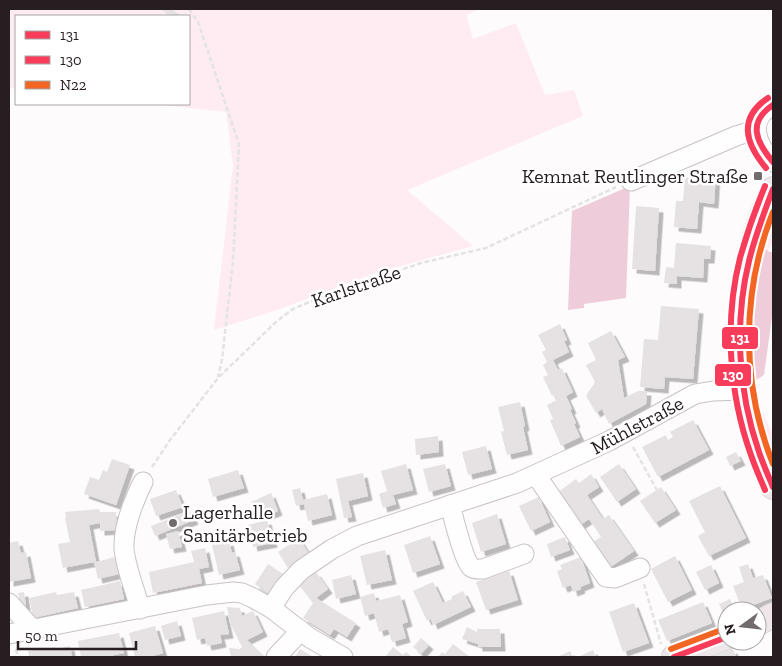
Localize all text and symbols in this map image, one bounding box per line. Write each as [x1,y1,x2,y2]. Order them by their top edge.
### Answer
legend [15,15,190,105]
text: 131 [60,26,79,44]
text: 130 [60,51,82,69]
text: N22 [60,76,87,94]
place label: Kemnat Reutlinger Straße [522,164,748,188]
marker: Kemnat Reutlinger Straße [752,170,764,182]
street label: Karlstraße [308,260,404,312]
line badge: 131 [721,326,759,350]
text: 131 [731,330,750,347]
line badge: 130 [714,363,752,387]
text: 130 [722,367,744,384]
street label: Mühlstraße [586,391,688,459]
place label: Lagerhalle Sanitärbetrieb [183,500,307,547]
marker: Lagerhalle Sanitärbetrieb [167,517,179,529]
north arrow [717,601,767,651]
scale bar [18,618,135,650]
text: N [720,622,740,637]
text: 50 m [25,627,58,645]

